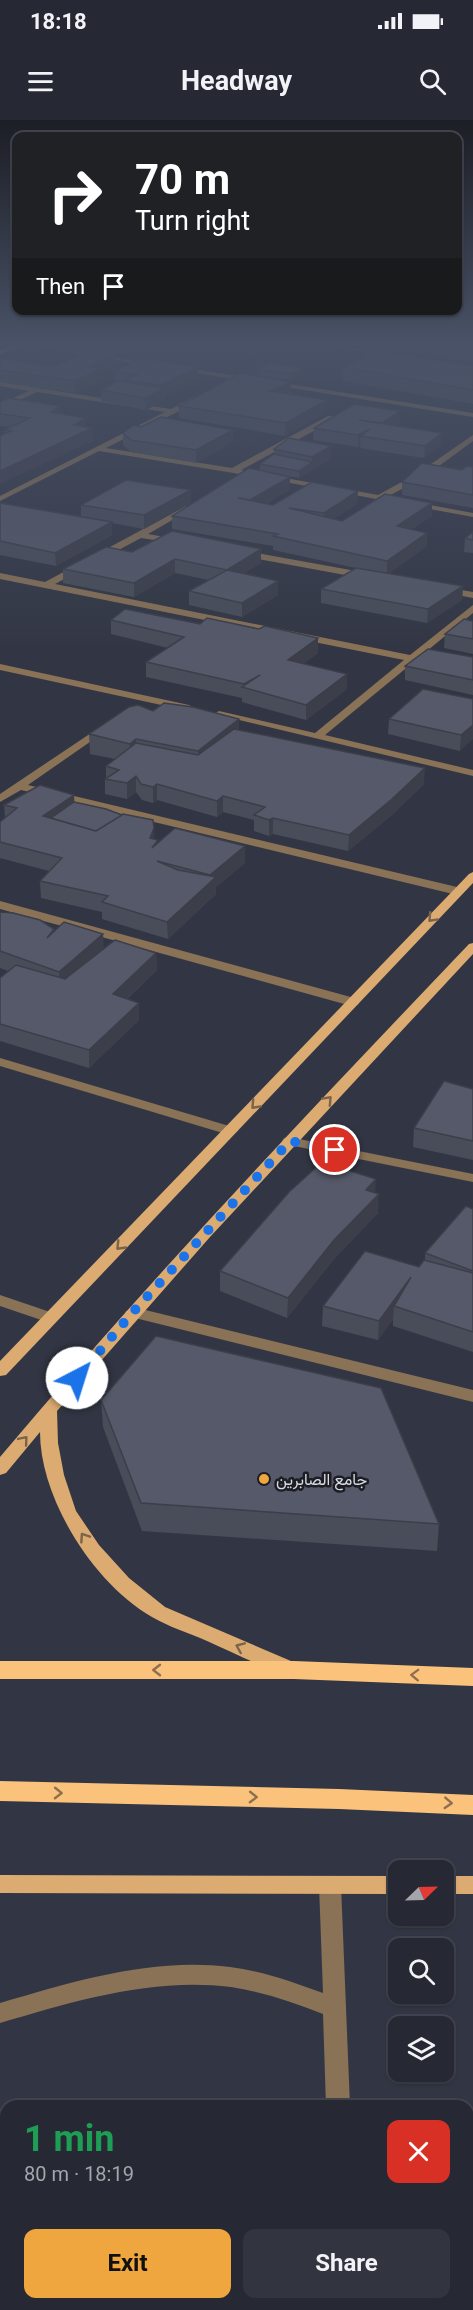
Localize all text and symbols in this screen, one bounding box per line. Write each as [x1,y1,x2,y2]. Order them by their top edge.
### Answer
text: 18:18 [30,9,87,34]
icon: menu [24,65,57,98]
text: Headway [181,65,292,97]
icon: search [416,65,449,98]
text: 70 m [135,155,230,204]
icon: right [36,156,114,234]
text: Turn right [135,205,250,237]
icon: arrive [97,270,130,303]
text: Then [36,274,85,299]
one-way arrow [428,911,439,921]
one-way arrow [321,1096,332,1107]
one-way arrow [251,1099,262,1109]
pin [309,1124,360,1175]
icon: arrive [318,1133,351,1166]
one-way arrow [116,1239,127,1250]
position arrow [45,1346,109,1410]
one-way arrow [17,1436,28,1447]
place label: جامع الصابرين [276,1470,368,1491]
marker: جامع الصابرين [257,1472,271,1486]
one-way arrow [80,1533,91,1544]
one-way arrow [235,1642,246,1654]
one-way arrow [152,1664,161,1676]
one-way arrow [410,1669,419,1682]
one-way arrow [54,1786,63,1799]
one-way arrow [249,1791,258,1803]
one-way arrow [444,1797,453,1810]
north arrow [388,1860,454,1926]
map controls [388,1860,454,2082]
button: search [388,1938,454,2004]
button: layers [388,2016,454,2082]
text: 1 min [24,2118,115,2160]
button: close [387,2120,450,2183]
text: 80 m · 18:19 [24,2162,134,2186]
button: Exit [24,2229,231,2298]
button: Share [243,2229,450,2298]

